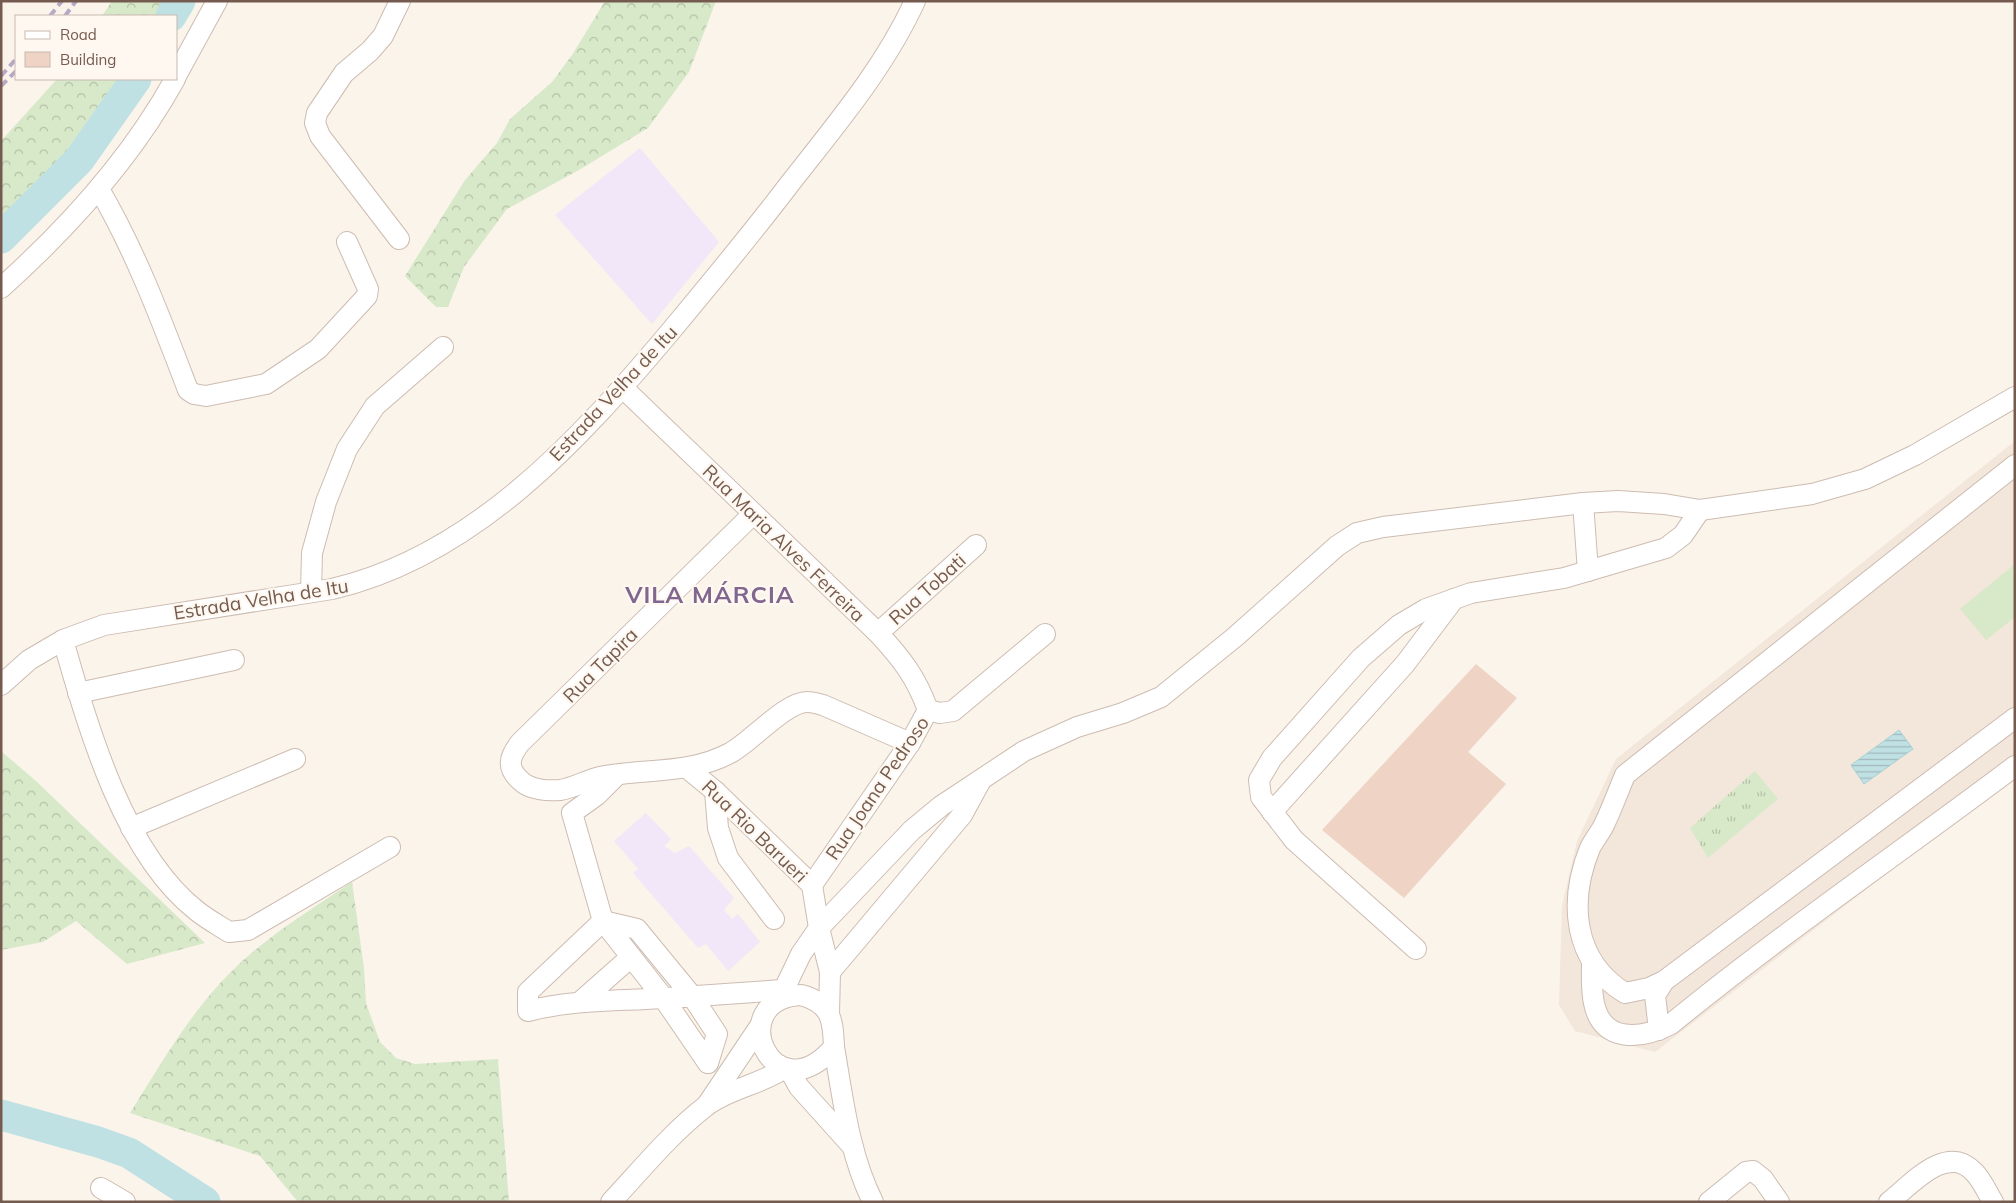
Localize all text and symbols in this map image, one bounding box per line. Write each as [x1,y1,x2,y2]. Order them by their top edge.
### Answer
legend [15,15,178,80]
text: Road [60,25,97,44]
text: Building [60,50,116,69]
street label: Estrada Velha de Itu [544,320,682,466]
street label: Rua Maria Alves Ferreira [698,459,870,627]
street label: Rua Tobati [884,548,970,630]
street label: Estrada Velha de Itu [172,573,350,625]
district label: VILA MÁRCIA [624,579,795,609]
street label: Rua Tapira [558,623,642,707]
street label: Rua Joana Pedroso [820,712,934,864]
street label: Rua Rio Barueri [697,774,813,888]

